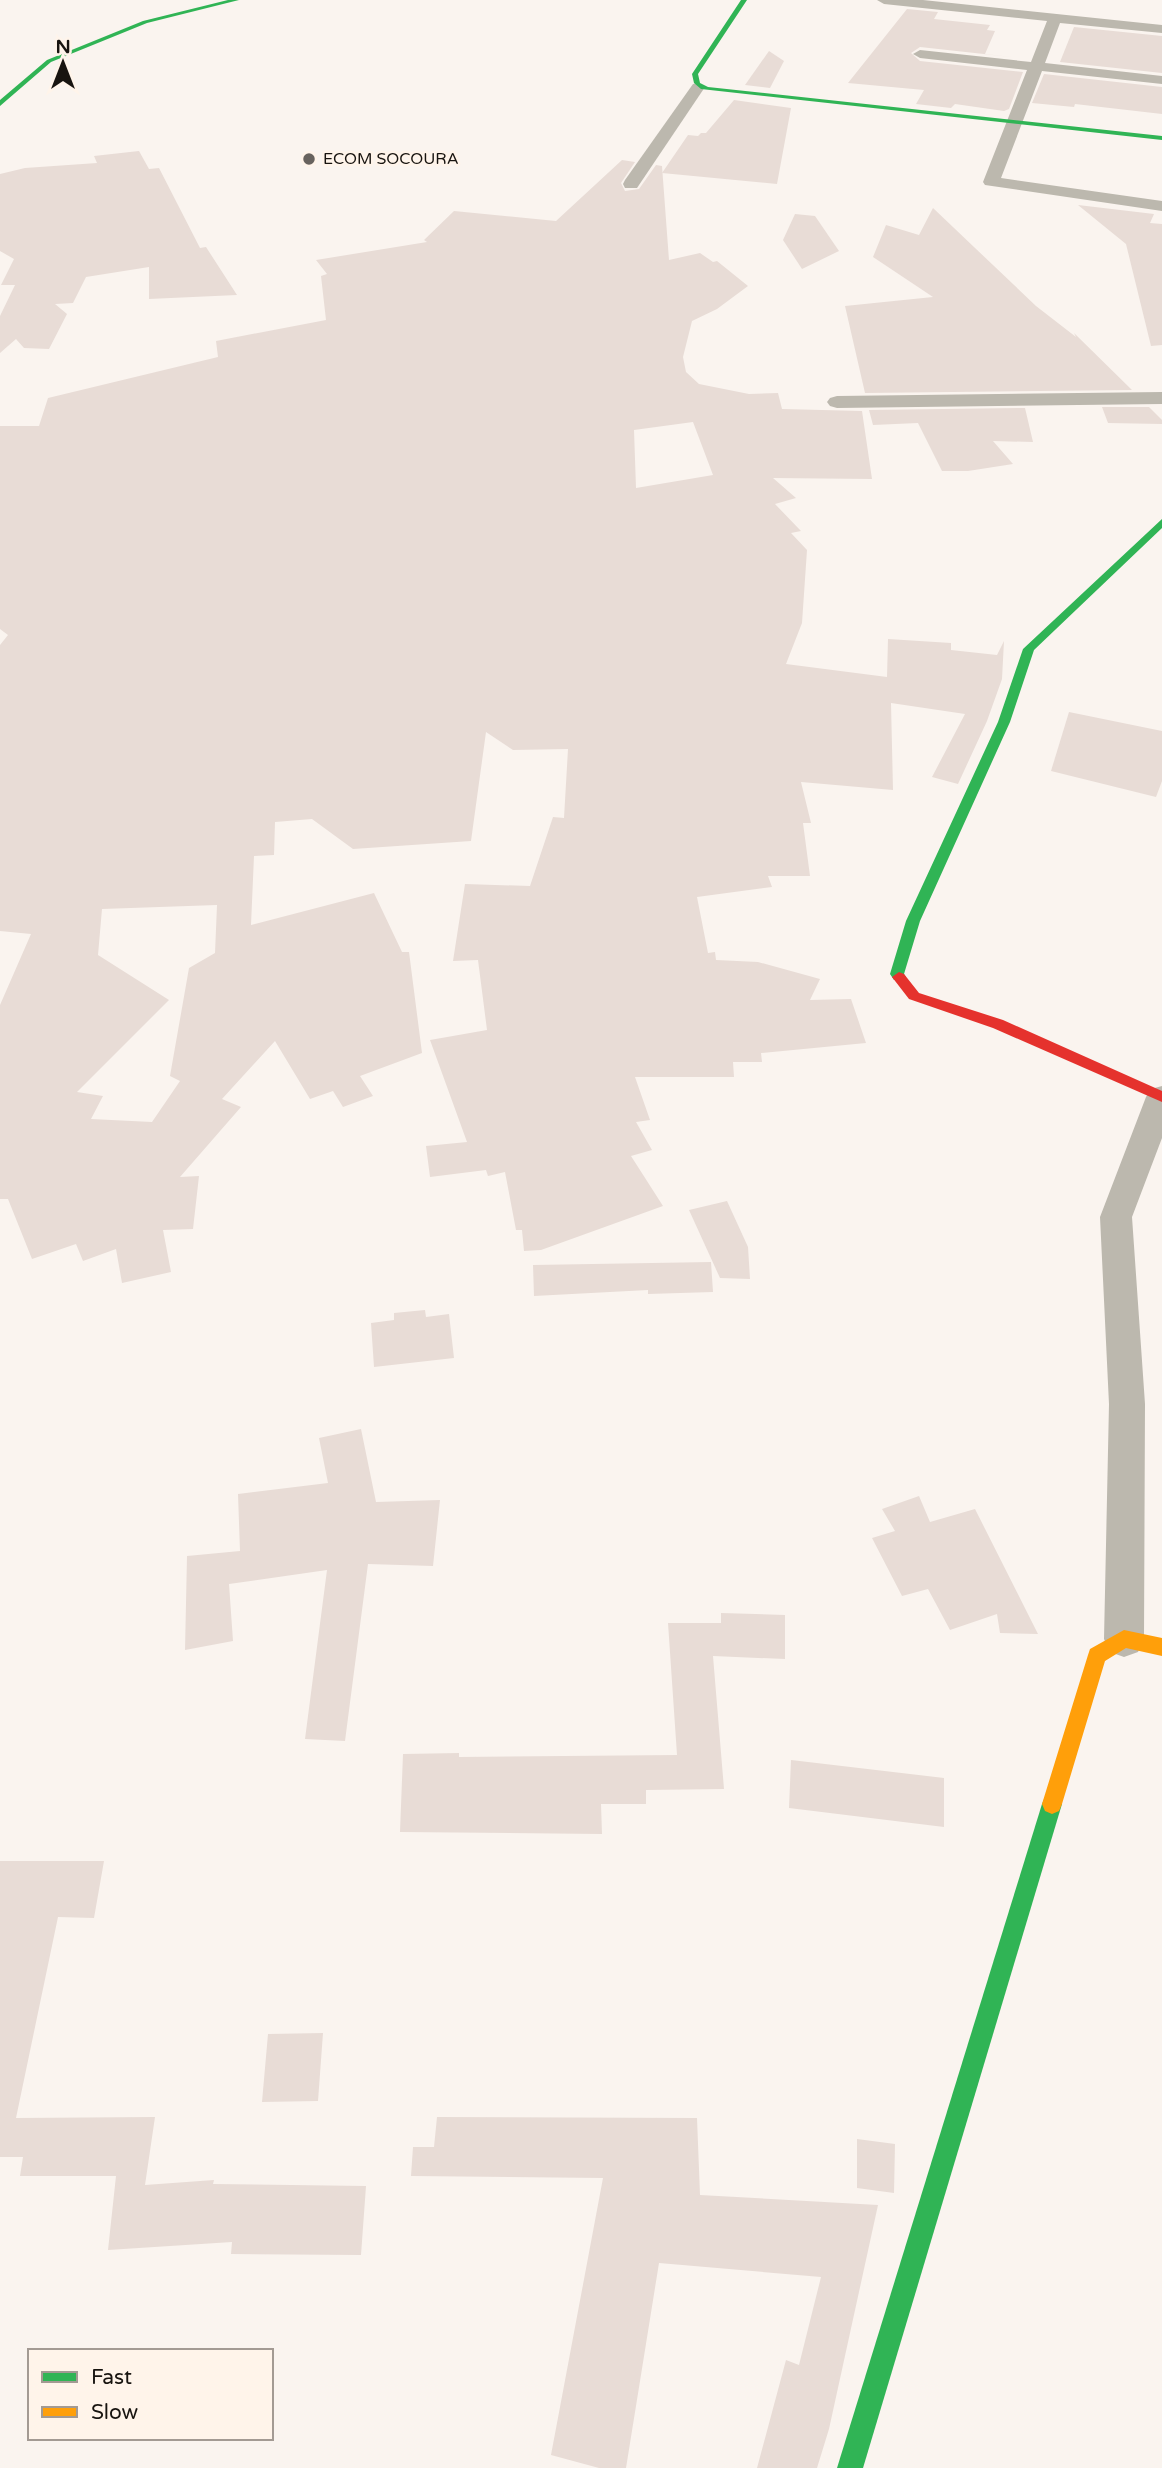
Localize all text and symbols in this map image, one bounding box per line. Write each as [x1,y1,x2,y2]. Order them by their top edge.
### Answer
north arrow [28,28,98,98]
text: N [55,36,71,58]
place label: ECOM SOCOURA [323,149,459,169]
marker: ECOM SOCOURA [301,151,317,167]
legend [28,2349,273,2440]
text: Fast [91,2365,132,2390]
text: Slow [91,2400,139,2425]

